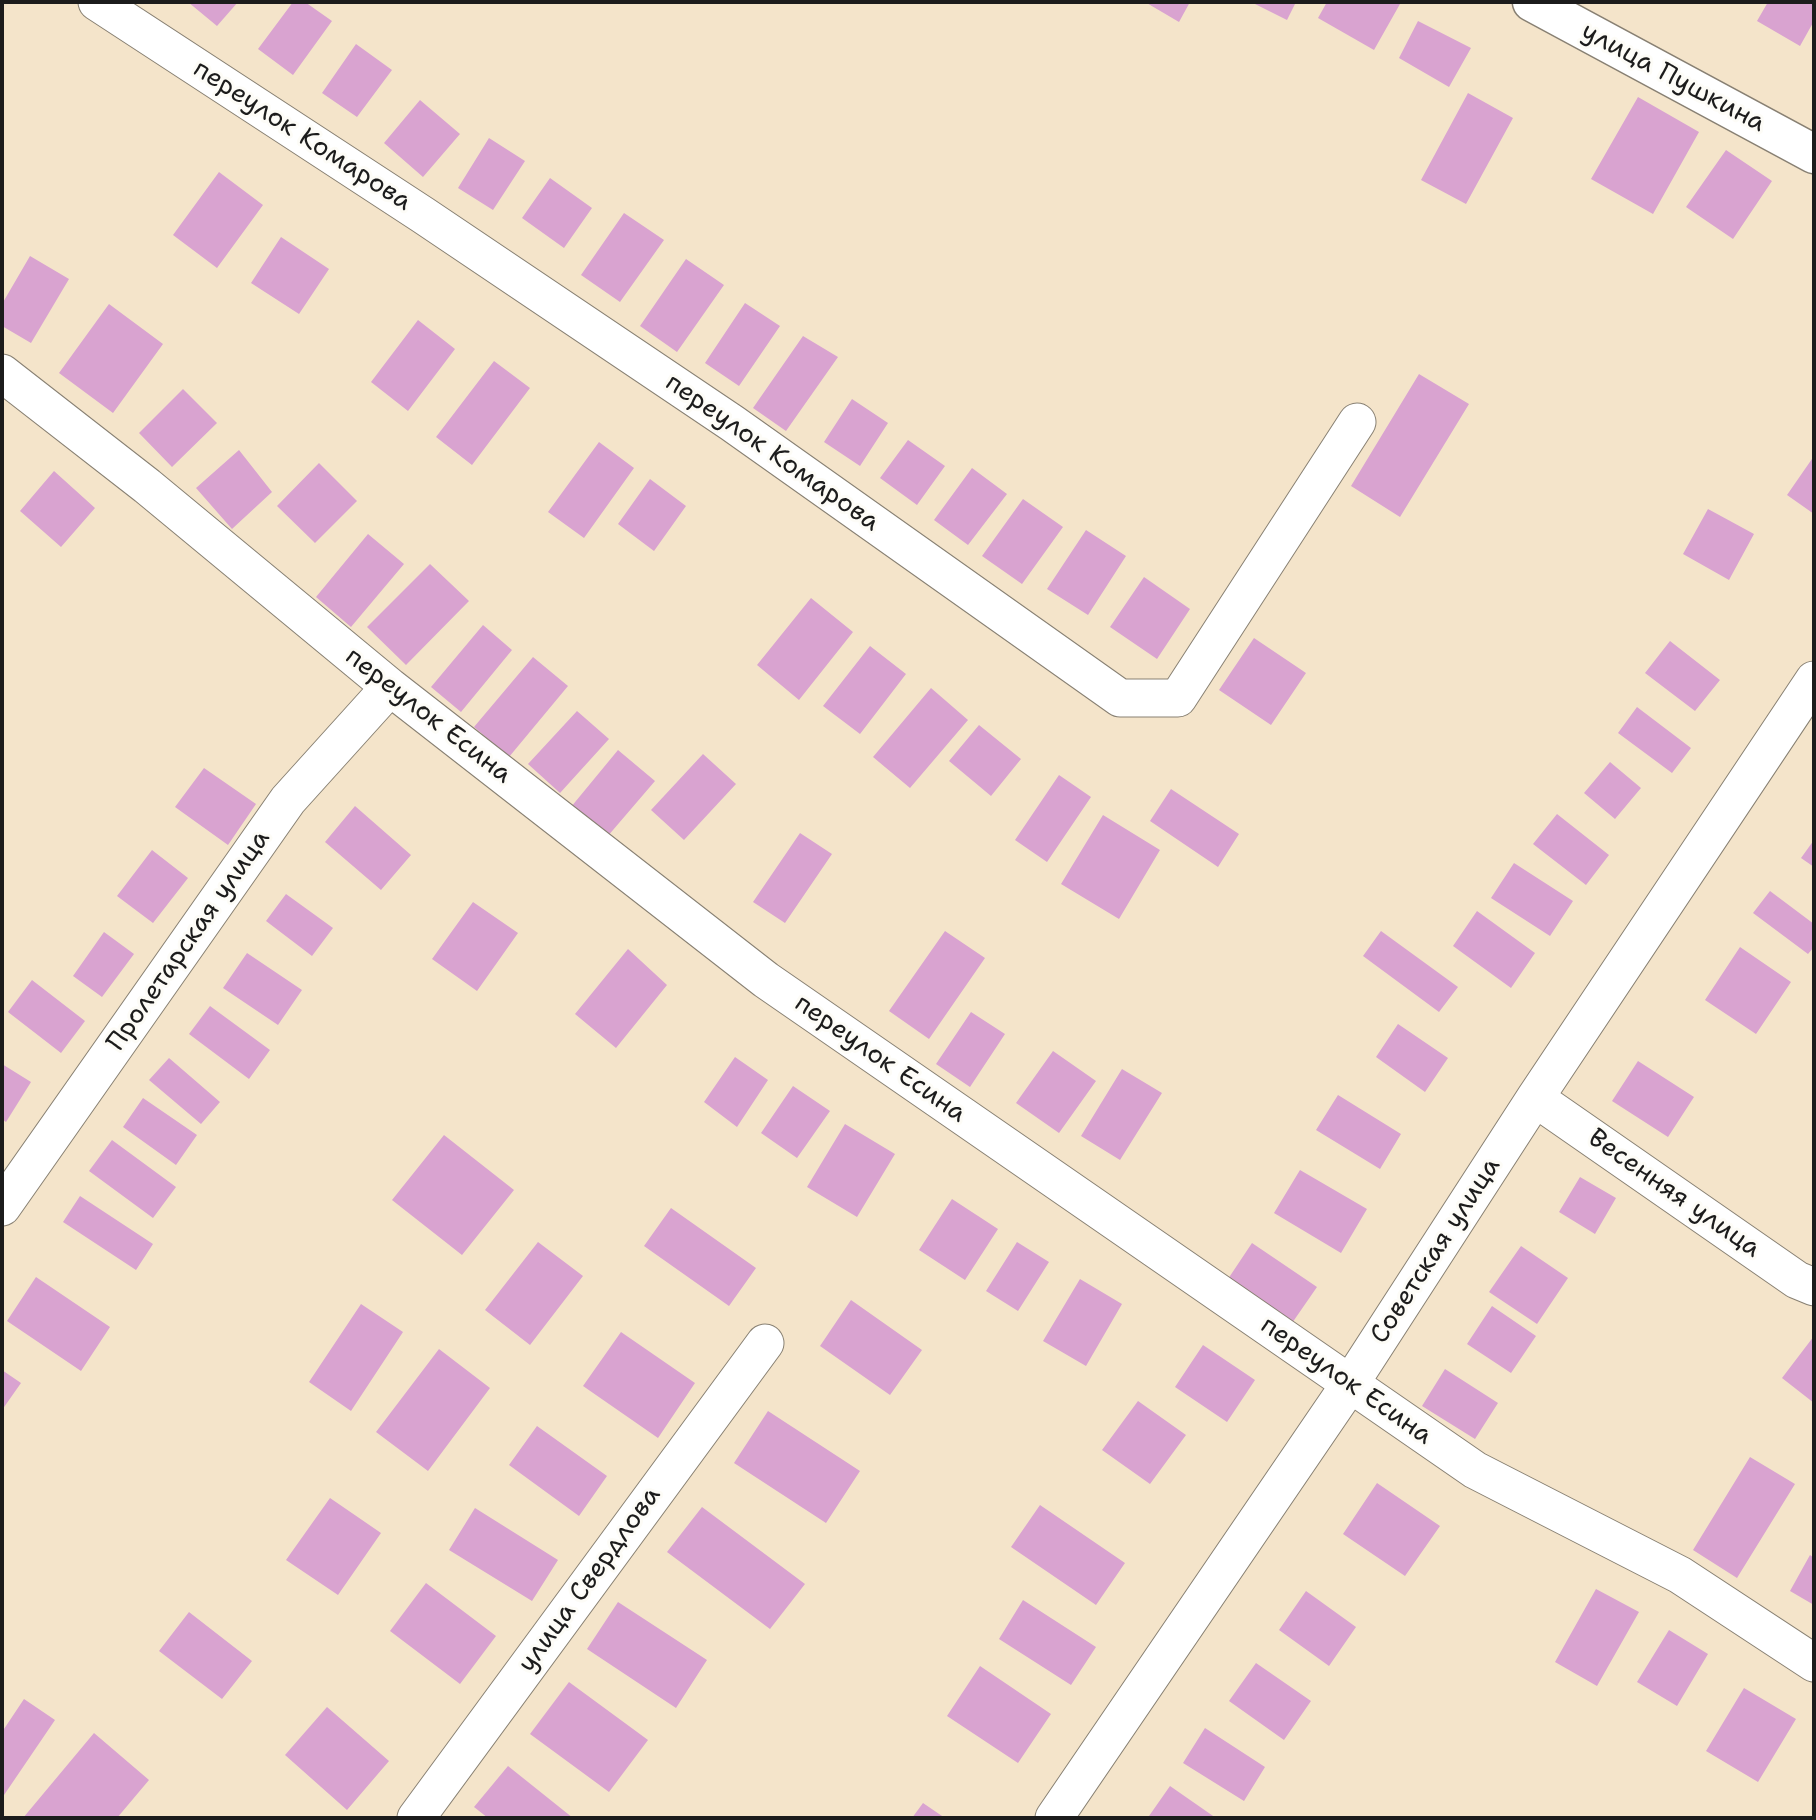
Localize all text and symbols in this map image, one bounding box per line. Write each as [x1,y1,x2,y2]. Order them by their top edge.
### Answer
street label: улица Пушкина [1576,16,1770,140]
street label: переулок Комарова [187,54,417,218]
street label: переулок Комарова [659,367,885,539]
street label: переулок Есина [339,641,517,791]
street label: Пролетарская улица [101,824,277,1058]
street label: переулок Есина [788,988,972,1130]
street label: Весенняя улица [1582,1123,1766,1265]
street label: Советская улица [1364,1152,1508,1350]
street label: переулок Есина [1254,1310,1438,1452]
street label: улица Свердлова [512,1481,668,1679]

